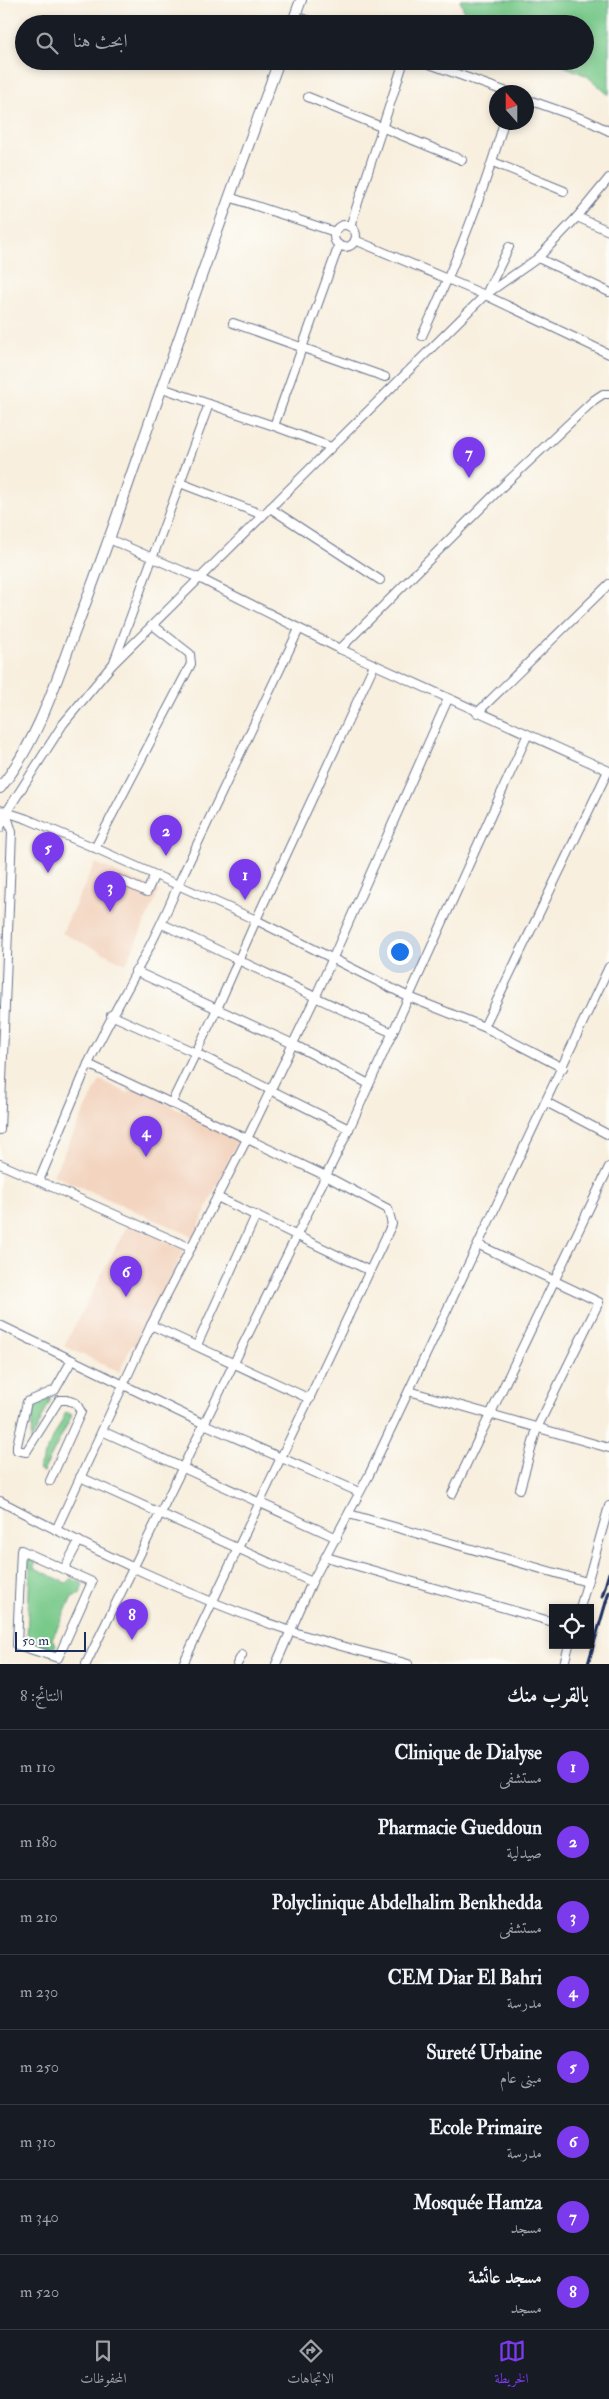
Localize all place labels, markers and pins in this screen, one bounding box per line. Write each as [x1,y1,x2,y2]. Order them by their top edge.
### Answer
pin: 7 [453,437,485,478]
pin: 2 [150,815,182,856]
pin: 5 [32,832,64,873]
pin: 1 [229,859,261,900]
pin: 3 [94,871,126,912]
pin: 4 [130,1116,162,1157]
pin: 6 [110,1256,142,1297]
pin: 8 [116,1599,148,1640]

